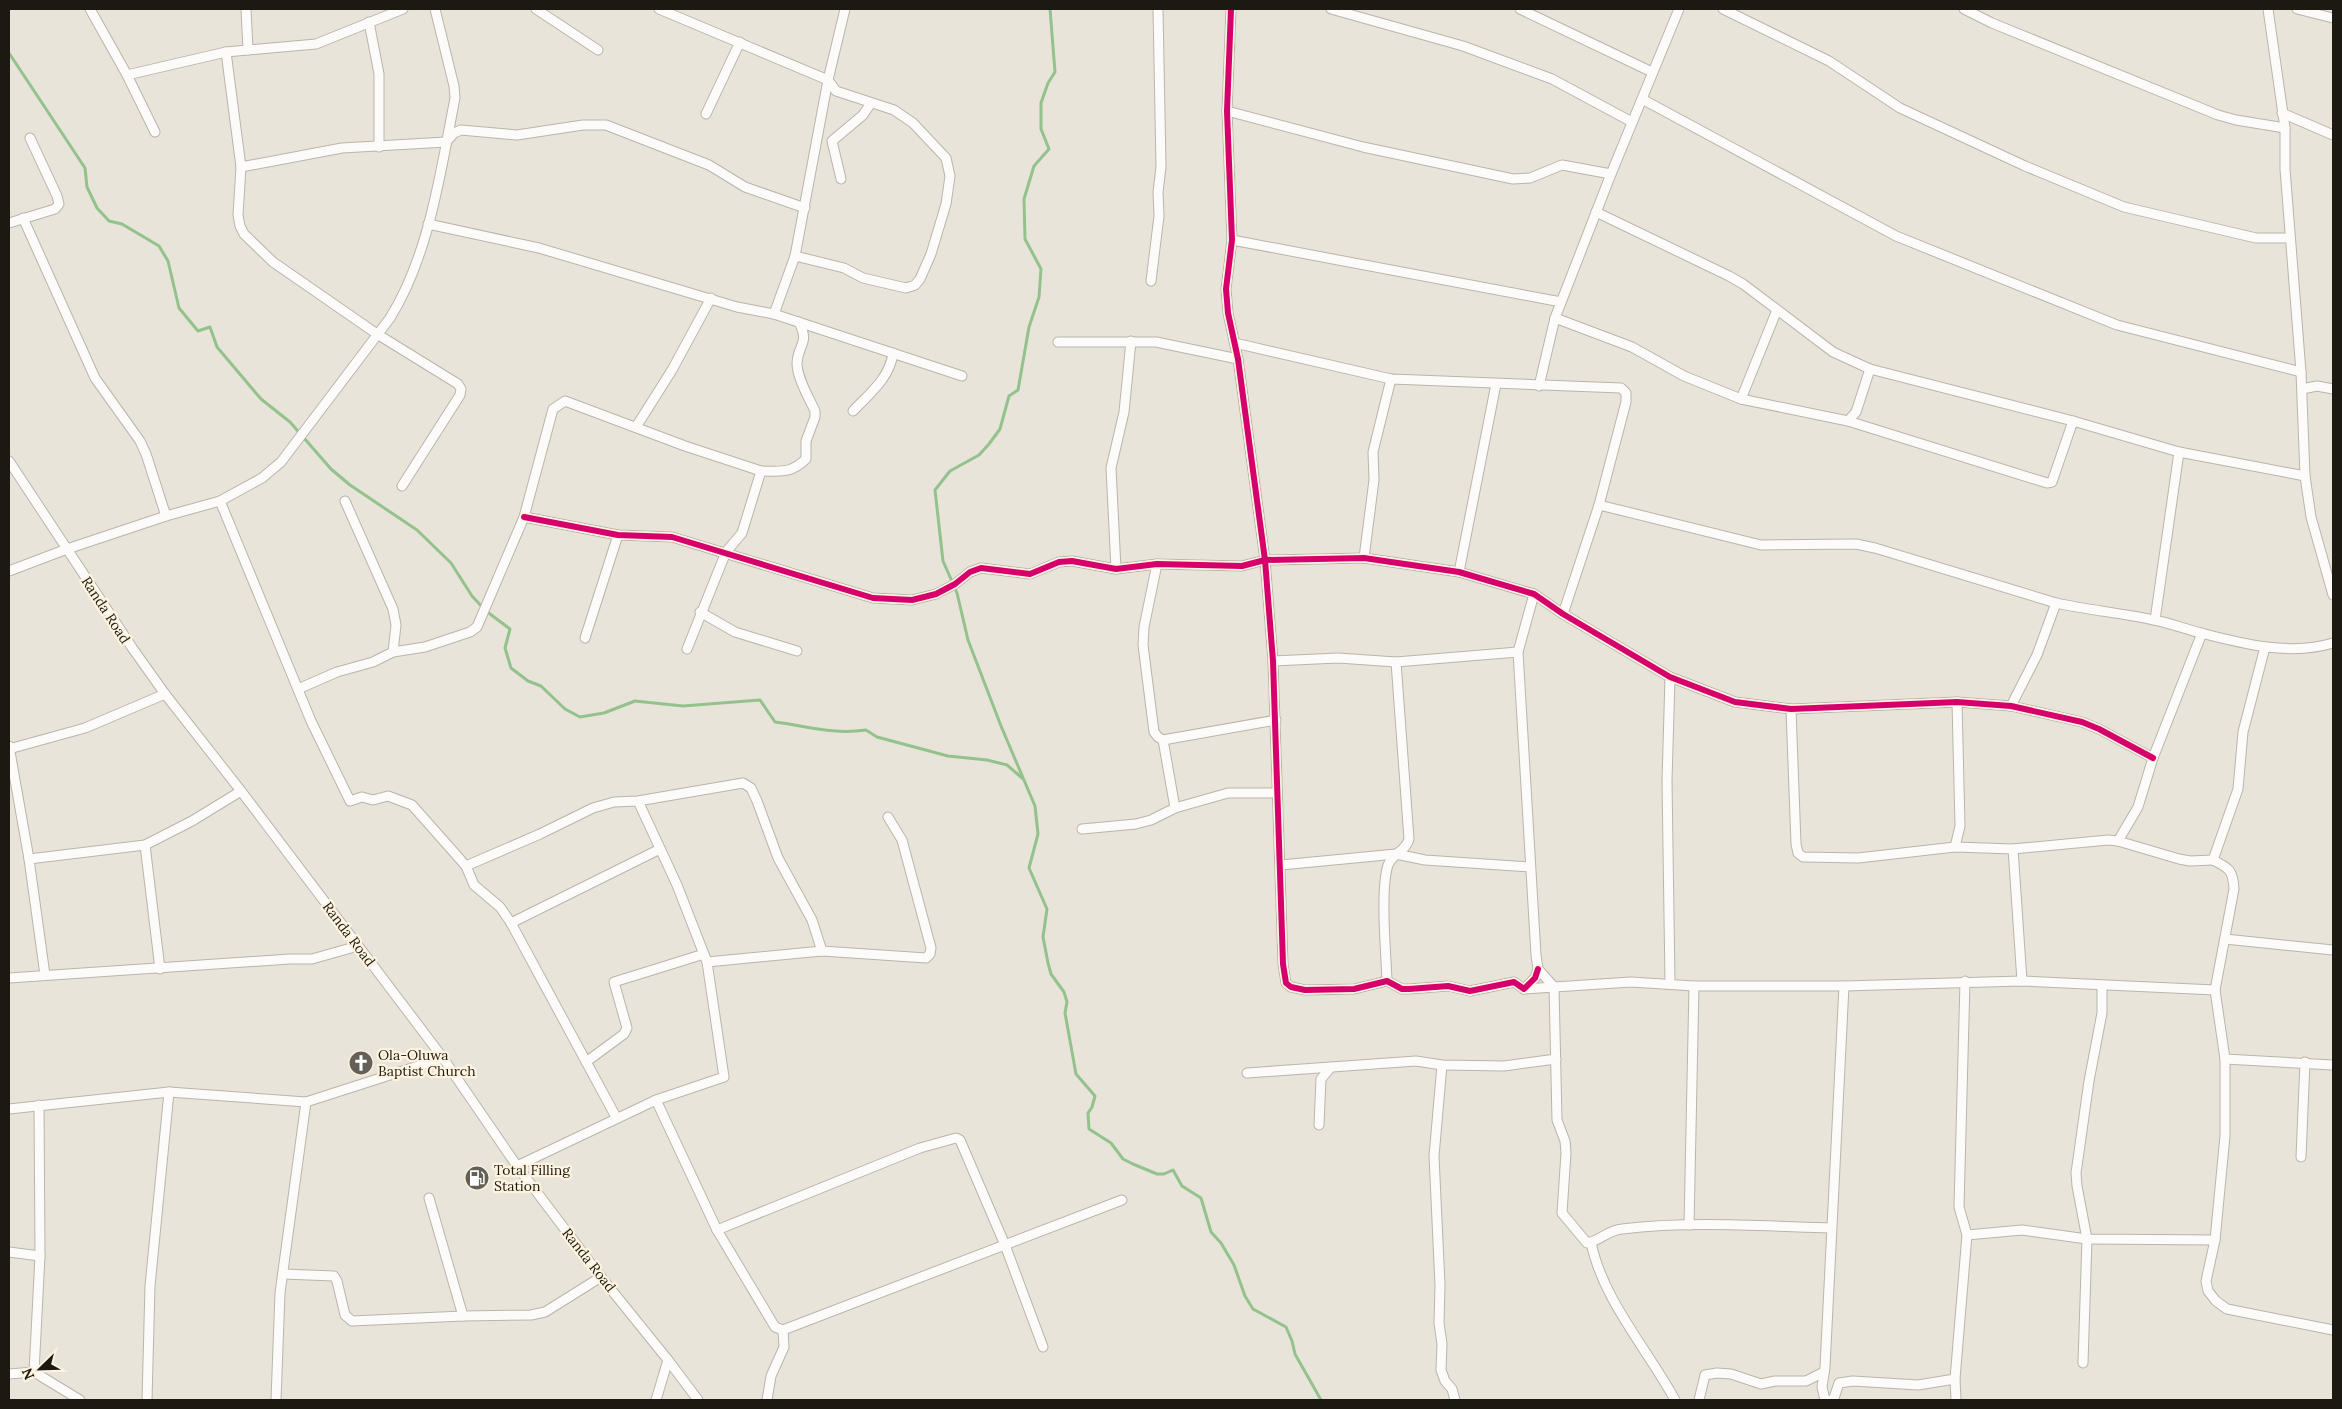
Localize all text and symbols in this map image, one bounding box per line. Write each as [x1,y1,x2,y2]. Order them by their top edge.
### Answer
street label: Randa Road [78,573,134,647]
street label: Randa Road [319,898,379,970]
place label: Ola-Oluwa Baptist Church [378,1046,476,1080]
church icon: Ola-Oluwa Baptist Church [348,1050,374,1076]
place label: Total Filling Station [494,1161,570,1195]
fuel station icon: Total Filling Station [464,1165,490,1191]
street label: Randa Road [558,1224,620,1296]
north arrow [15,1344,65,1394]
text: N [18,1365,38,1383]

